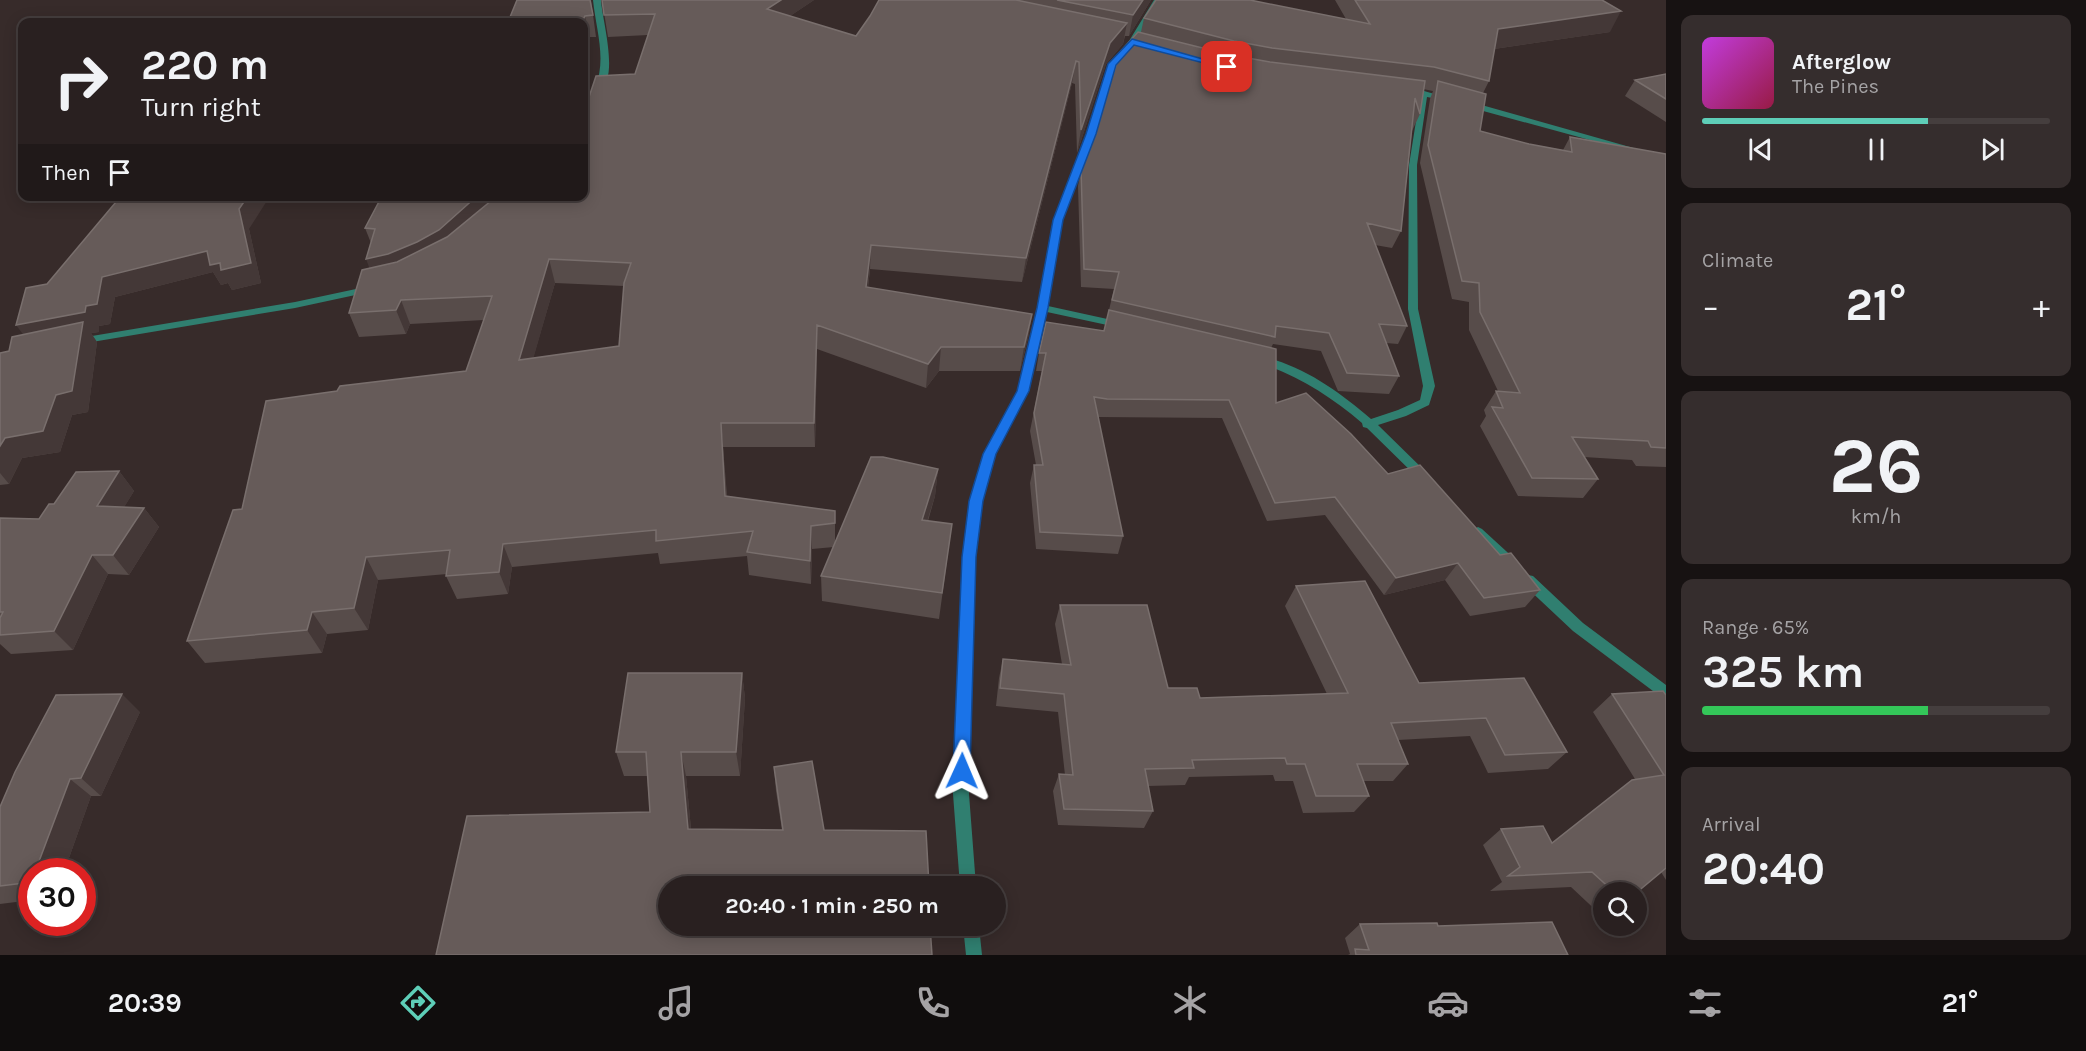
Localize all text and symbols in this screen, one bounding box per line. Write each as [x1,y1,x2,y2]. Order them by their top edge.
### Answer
text: 220 m [141,40,269,90]
pin [1201,41,1252,92]
icon: right [42,42,120,120]
text: Afterglow [1792,49,1891,75]
icon: arrive [1210,50,1243,83]
text: The Pines [1792,75,1879,98]
text: Turn right [141,91,261,123]
icon: previous [1744,133,1777,166]
icon: pause [1860,133,1893,166]
icon: next [1976,133,2009,166]
icon: arrive [103,156,136,189]
text: Then [42,160,91,186]
text: Climate [1702,249,1773,272]
text: 21° [1846,279,1906,331]
text: − [1702,287,1719,325]
text: + [2033,287,2050,325]
text: 26 [1829,420,1923,512]
text: km/h [1851,505,1901,528]
text: Range · 65% [1702,616,1809,639]
text: 325 km [1702,646,1864,698]
position arrow [930,739,994,803]
text: Arrival [1702,813,1761,836]
text: 20:40 [1702,843,1825,895]
speed limit sign: 30 [18,858,96,936]
map controls [1593,882,1647,936]
button: search [1593,882,1647,936]
text: 20:40 · 1 min · 250 m [725,893,939,919]
icon: directions [397,982,439,1024]
icon: music [655,982,697,1024]
icon: phone [912,982,954,1024]
icon: climate [1169,982,1211,1024]
icon: car [1427,982,1469,1024]
icon: filters [1684,982,1726,1024]
text: 20:39 [108,987,182,1019]
text: 21° [1942,987,1978,1019]

